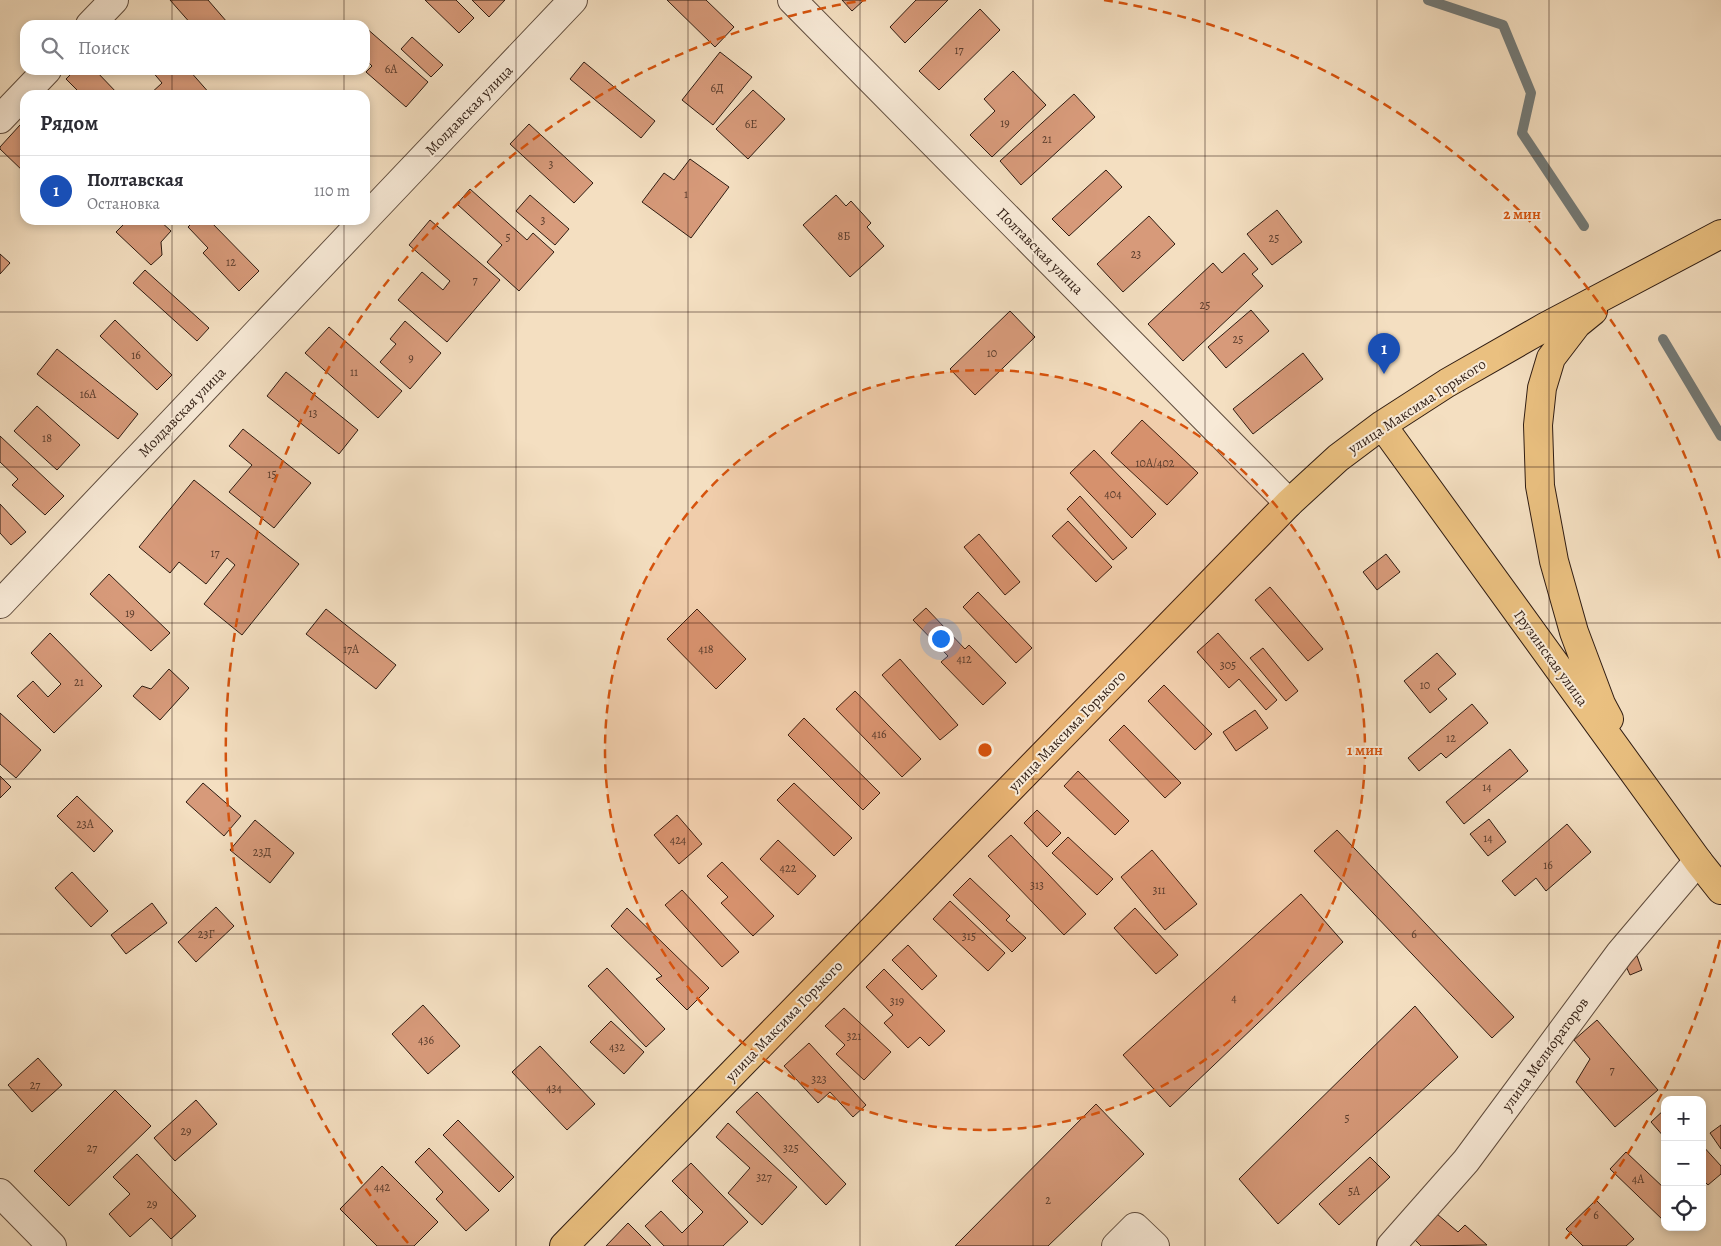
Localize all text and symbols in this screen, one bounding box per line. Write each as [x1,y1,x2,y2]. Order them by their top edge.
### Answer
search box [20,20,370,75]
icon: search [38,34,66,62]
text: Поиск [78,35,130,61]
house number: 17 [954,42,965,58]
street label: Молдавская улица [421,60,517,159]
house number: 6А [385,61,398,77]
house number: 6Д [710,80,724,96]
text: Рядом [40,109,98,137]
house number: 19 [1000,115,1010,131]
house number: 6Е [745,116,757,132]
house number: 21 [1042,131,1052,147]
house number: 3 [549,156,554,172]
text: Полтавская [87,167,184,193]
text: 1 [53,180,59,202]
text: 110 m [314,180,350,202]
house number: 1 [684,186,688,202]
text: Остановка [87,193,160,215]
street label: Полтавская улица [992,203,1088,299]
text: 2 мин [1503,204,1541,224]
house number: 3 [541,212,546,228]
house number: 8Б [838,228,850,244]
house number: 5 [505,229,511,245]
house number: 25 [1269,230,1279,246]
house number: 23 [1131,246,1141,262]
house number: 12 [226,254,236,270]
house number: 7 [472,272,478,288]
house number: 25 [1200,297,1210,313]
house number: 25 [1233,331,1243,347]
pin: 1 [1368,333,1400,374]
house number: 10 [987,345,997,361]
house number: 16 [131,347,141,363]
house number: 9 [408,350,414,366]
street label: улица Максима Горького [1343,354,1490,459]
street label: Молдавская улица [134,362,230,461]
house number: 11 [350,364,358,380]
house number: 16А [80,386,97,402]
house number: 13 [308,405,318,421]
house number: 18 [42,430,52,446]
house number: 10А/402 [1136,455,1175,471]
house number: 15 [267,466,277,482]
house number: 404 [1104,486,1122,502]
house number: 17 [210,545,221,561]
house number: 19 [125,605,135,621]
street label: Грузинская улица [1509,606,1593,710]
your location [928,626,954,652]
house number: 17А [343,641,360,657]
house number: 418 [698,641,714,657]
house number: 412 [956,651,972,667]
house number: 305 [1220,657,1236,673]
street label: улица Максима Горького [1003,666,1130,796]
house number: 21 [74,674,84,690]
house number: 10 [1420,677,1430,693]
house number: 416 [871,726,887,742]
house number: 12 [1446,730,1456,746]
text: 1 мин [1347,740,1383,760]
centre of rings [976,741,994,759]
house number: 14 [1482,779,1492,795]
house number: 23А [76,816,95,832]
house number: 14 [1483,830,1493,846]
house number: 424 [670,832,687,848]
house number: 23Д [253,844,272,860]
house number: 16 [1543,857,1553,873]
house number: 422 [780,860,797,876]
house number: 313 [1030,877,1044,893]
house number: 311 [1152,882,1166,898]
house number: 23Г [198,926,214,942]
house number: 6 [1411,926,1417,942]
house number: 315 [962,928,976,944]
street label: улица Максима Горького [720,956,847,1086]
house number: 4 [1231,990,1237,1006]
house number: 319 [890,993,904,1009]
street label: улица Мелиораторов [1496,993,1593,1116]
house number: 321 [847,1028,861,1044]
house number: 436 [418,1032,434,1048]
house number: 432 [609,1039,625,1055]
house number: 7 [1609,1062,1615,1078]
house number: 323 [811,1071,827,1087]
house number: 27 [30,1077,41,1093]
house number: 434 [546,1080,562,1096]
map controls [1661,1096,1706,1231]
button: + [1661,1096,1706,1141]
house number: 5 [1344,1110,1350,1126]
house number: 29 [180,1123,192,1139]
house number: 27 [87,1140,98,1156]
house number: 325 [783,1140,799,1156]
button: − [1661,1141,1706,1186]
house number: 327 [756,1169,773,1185]
house number: 4А [1632,1171,1645,1187]
house number: 442 [374,1179,391,1195]
house number: 5А [1348,1183,1361,1199]
button: locate [1661,1186,1706,1231]
house number: 2 [1045,1192,1051,1208]
house number: 29 [146,1196,158,1212]
house number: 6 [1593,1207,1599,1223]

